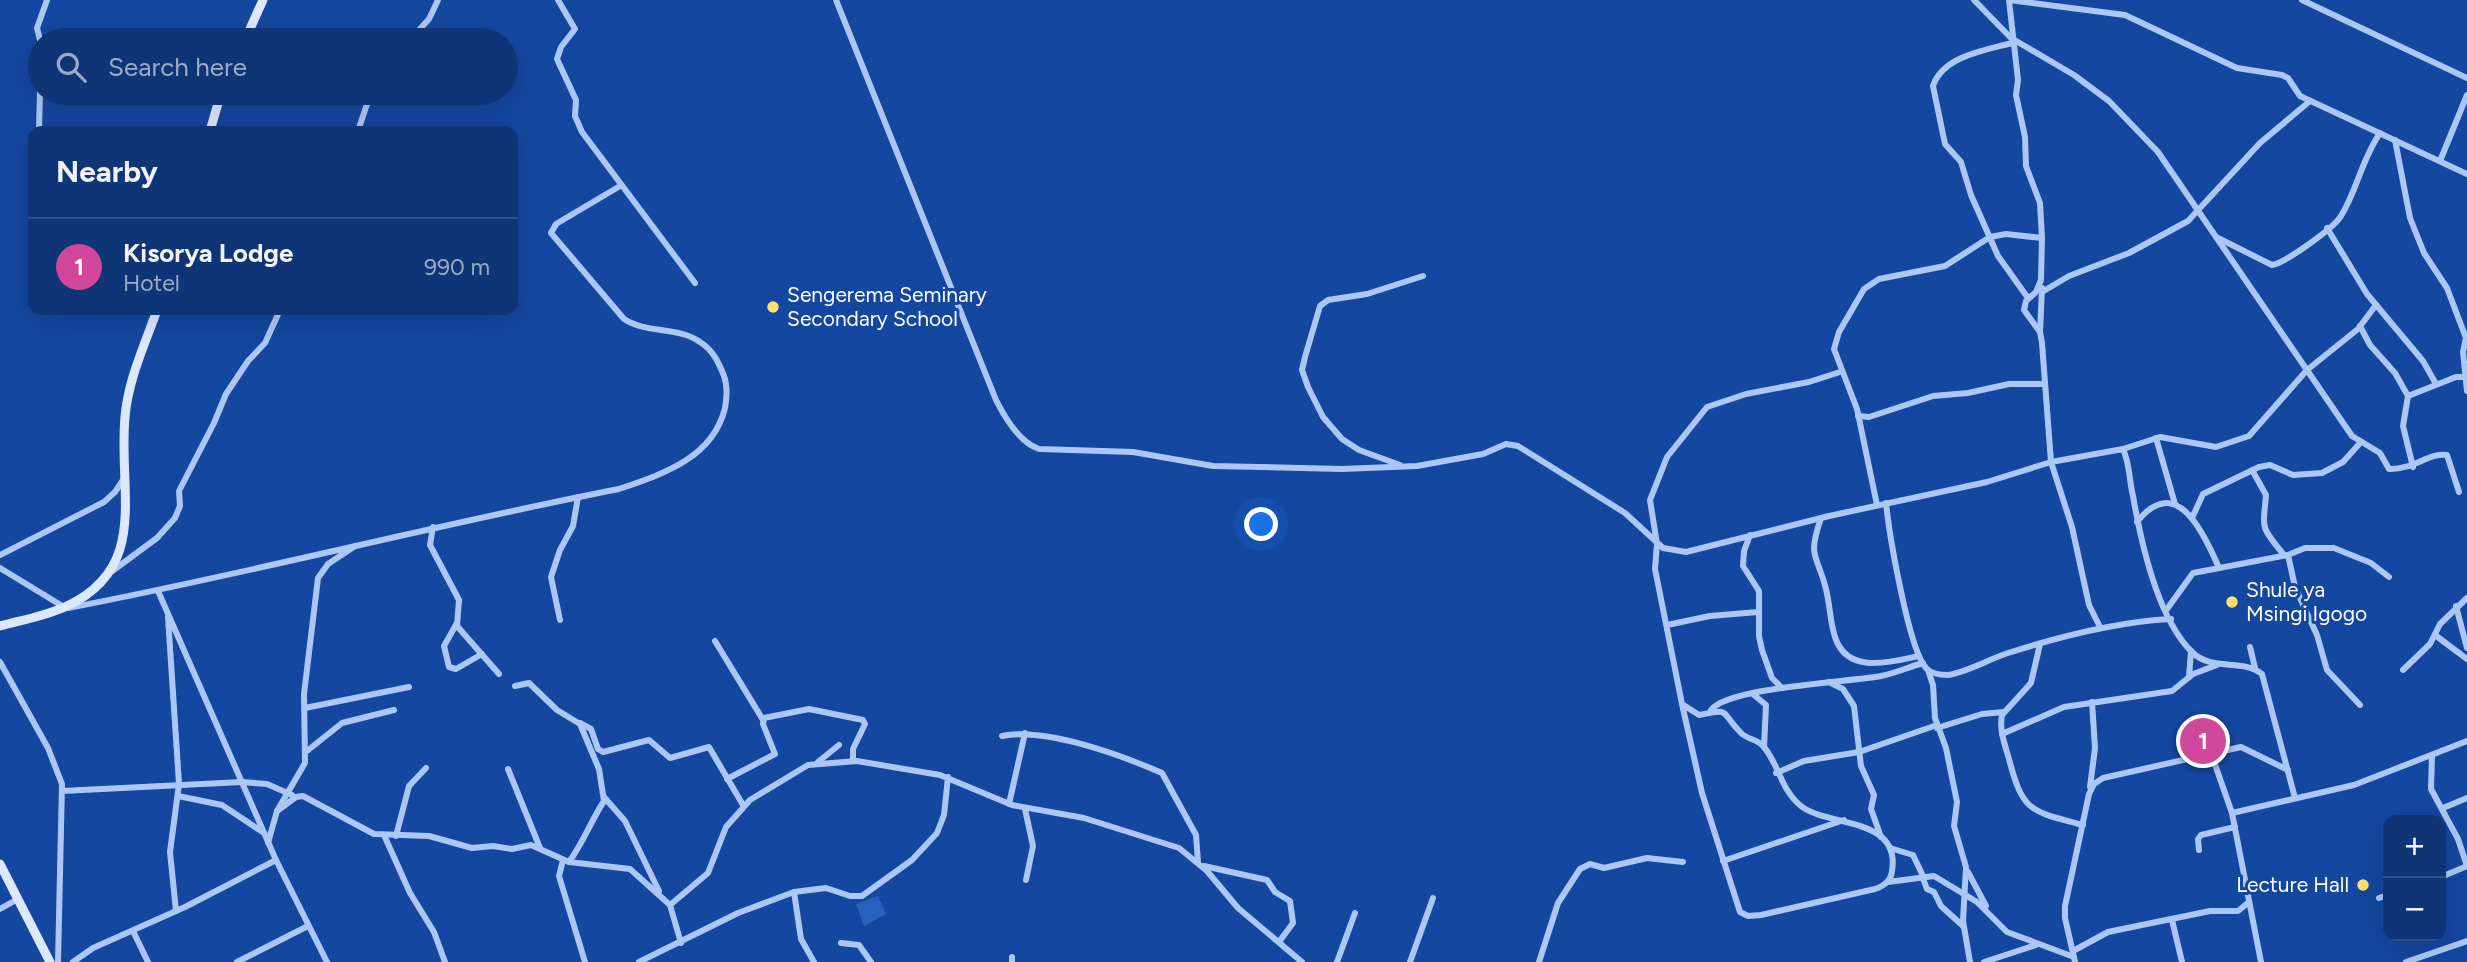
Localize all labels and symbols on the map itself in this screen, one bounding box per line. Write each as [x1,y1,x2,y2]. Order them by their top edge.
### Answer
place label: Sengerema Seminary Secondary School [787,282,987,331]
marker: Sengerema Seminary Secondary School [765,299,781,315]
your location [1244,507,1278,541]
place label: Shule ya Msingi Igogo [2246,577,2367,626]
marker: Shule ya Msingi Igogo [2224,594,2240,610]
pin: 1 [2180,715,2226,767]
place label: Lecture Hall [2236,872,2349,897]
marker: Lecture Hall [2355,877,2371,893]

